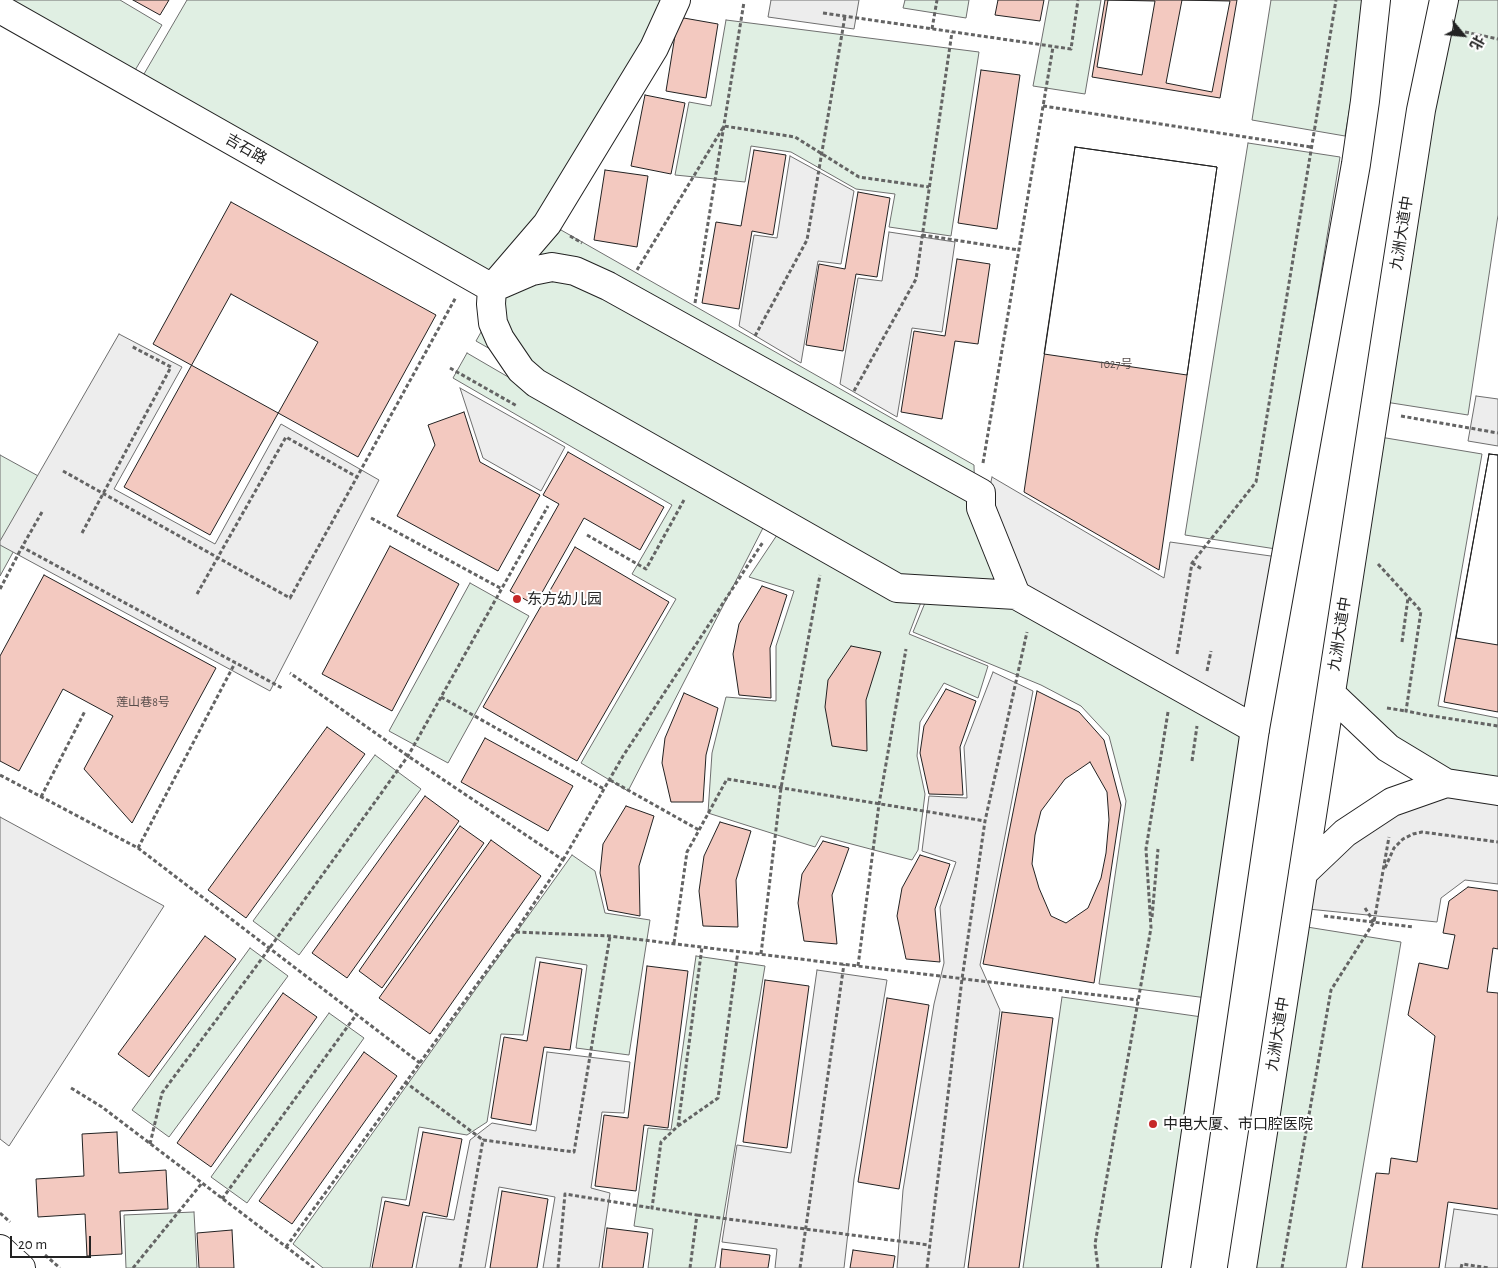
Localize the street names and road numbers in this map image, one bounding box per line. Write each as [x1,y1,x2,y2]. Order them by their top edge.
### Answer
street label: 吉石路 [222,130,270,168]
street label: 九洲大道中 [1387,195,1417,271]
street label: 九洲大道中 [1325,596,1355,672]
street label: 九洲大道中 [1263,996,1293,1072]

